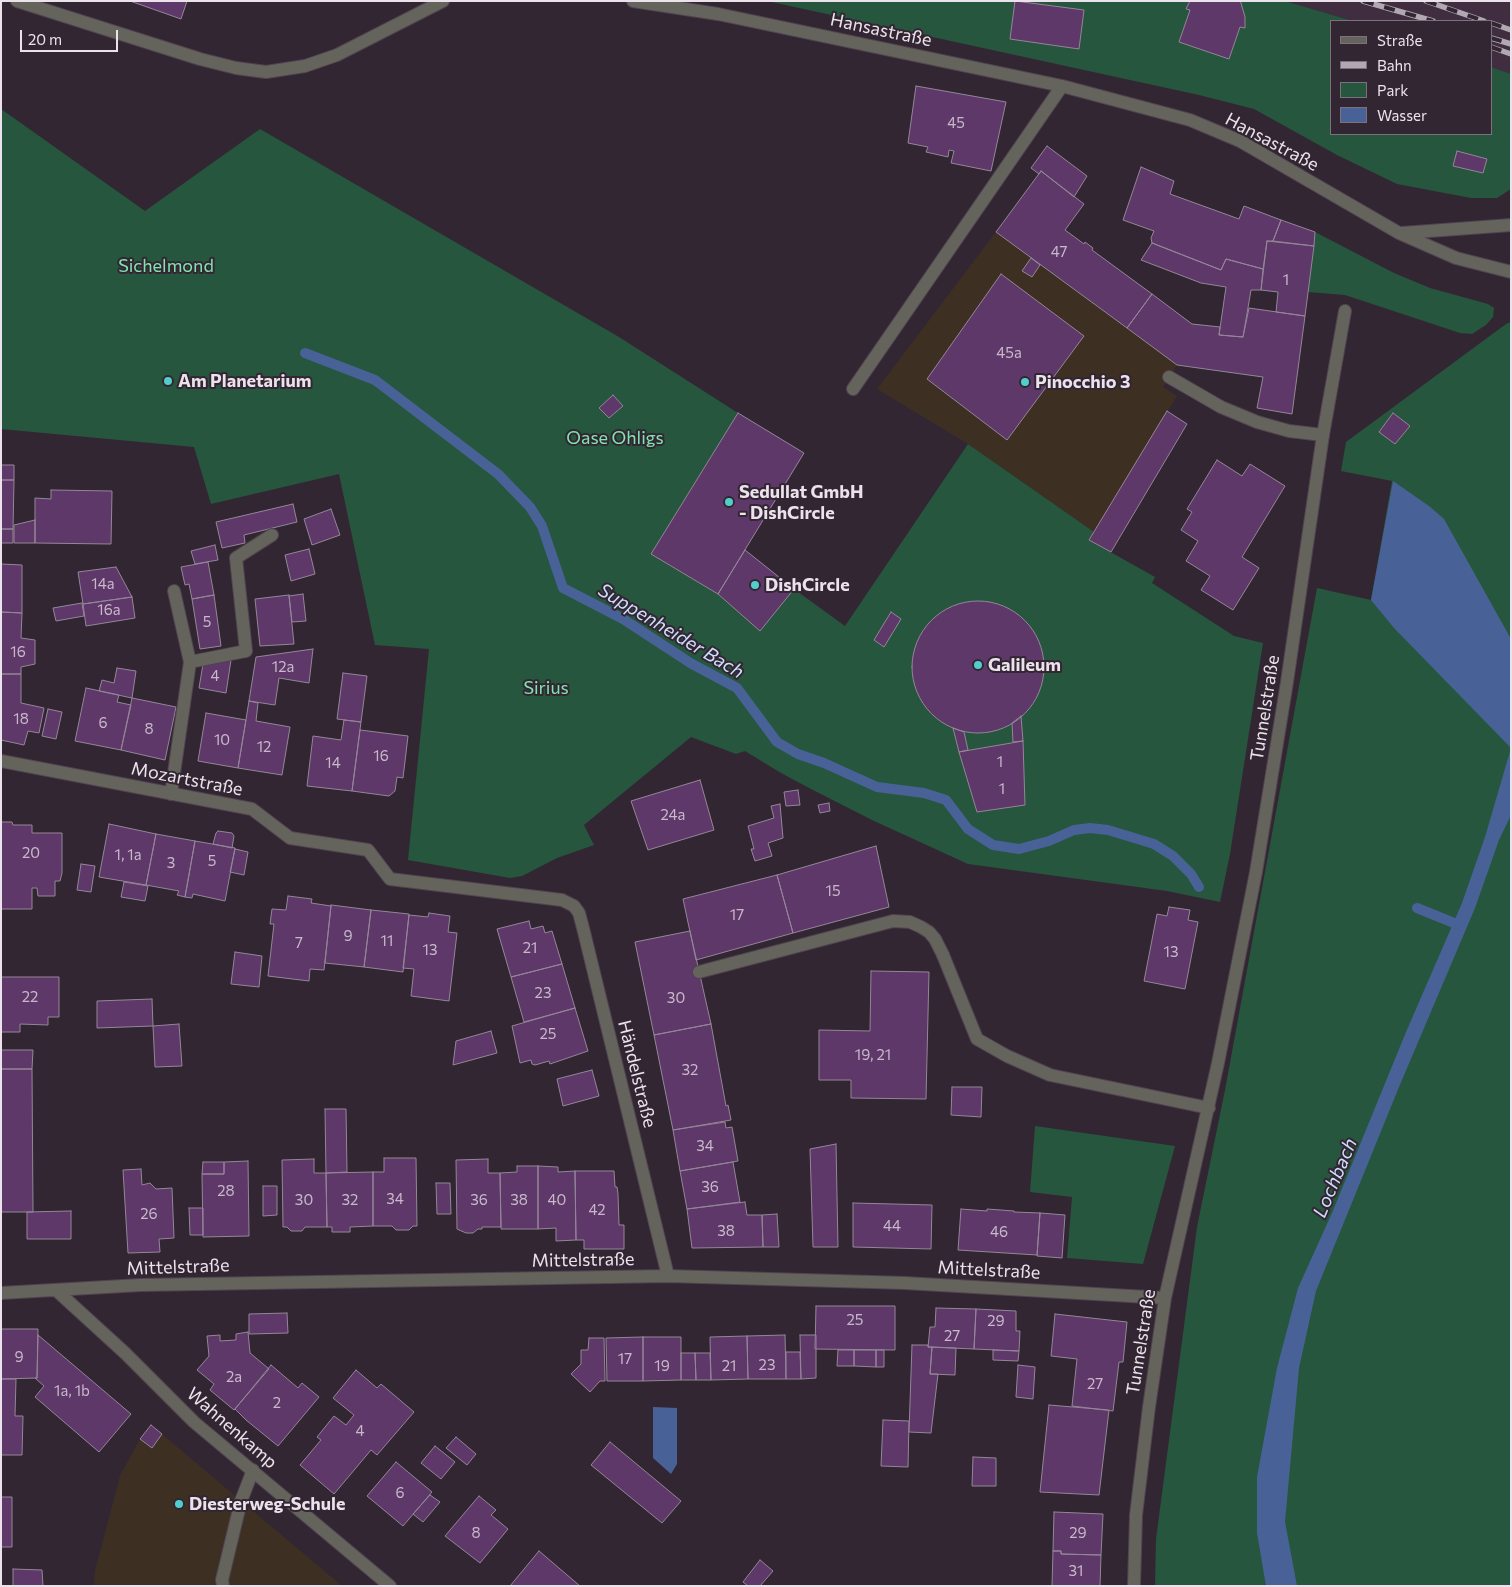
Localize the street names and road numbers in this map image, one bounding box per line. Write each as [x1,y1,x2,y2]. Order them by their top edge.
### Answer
street label: Hansastraße [828,9,934,51]
street label: Hansastraße [1221,108,1323,176]
street label: Tunnelstraße [1246,653,1284,763]
street label: Mozartstraße [129,758,245,800]
street label: Händelstraße [613,1018,661,1130]
street label: Mittelstraße [531,1248,635,1272]
street label: Mittelstraße [126,1254,230,1280]
street label: Mittelstraße [937,1257,1041,1283]
street label: Tunnelstraße [1122,1287,1160,1397]
street label: Wahnenkamp [182,1383,282,1473]

